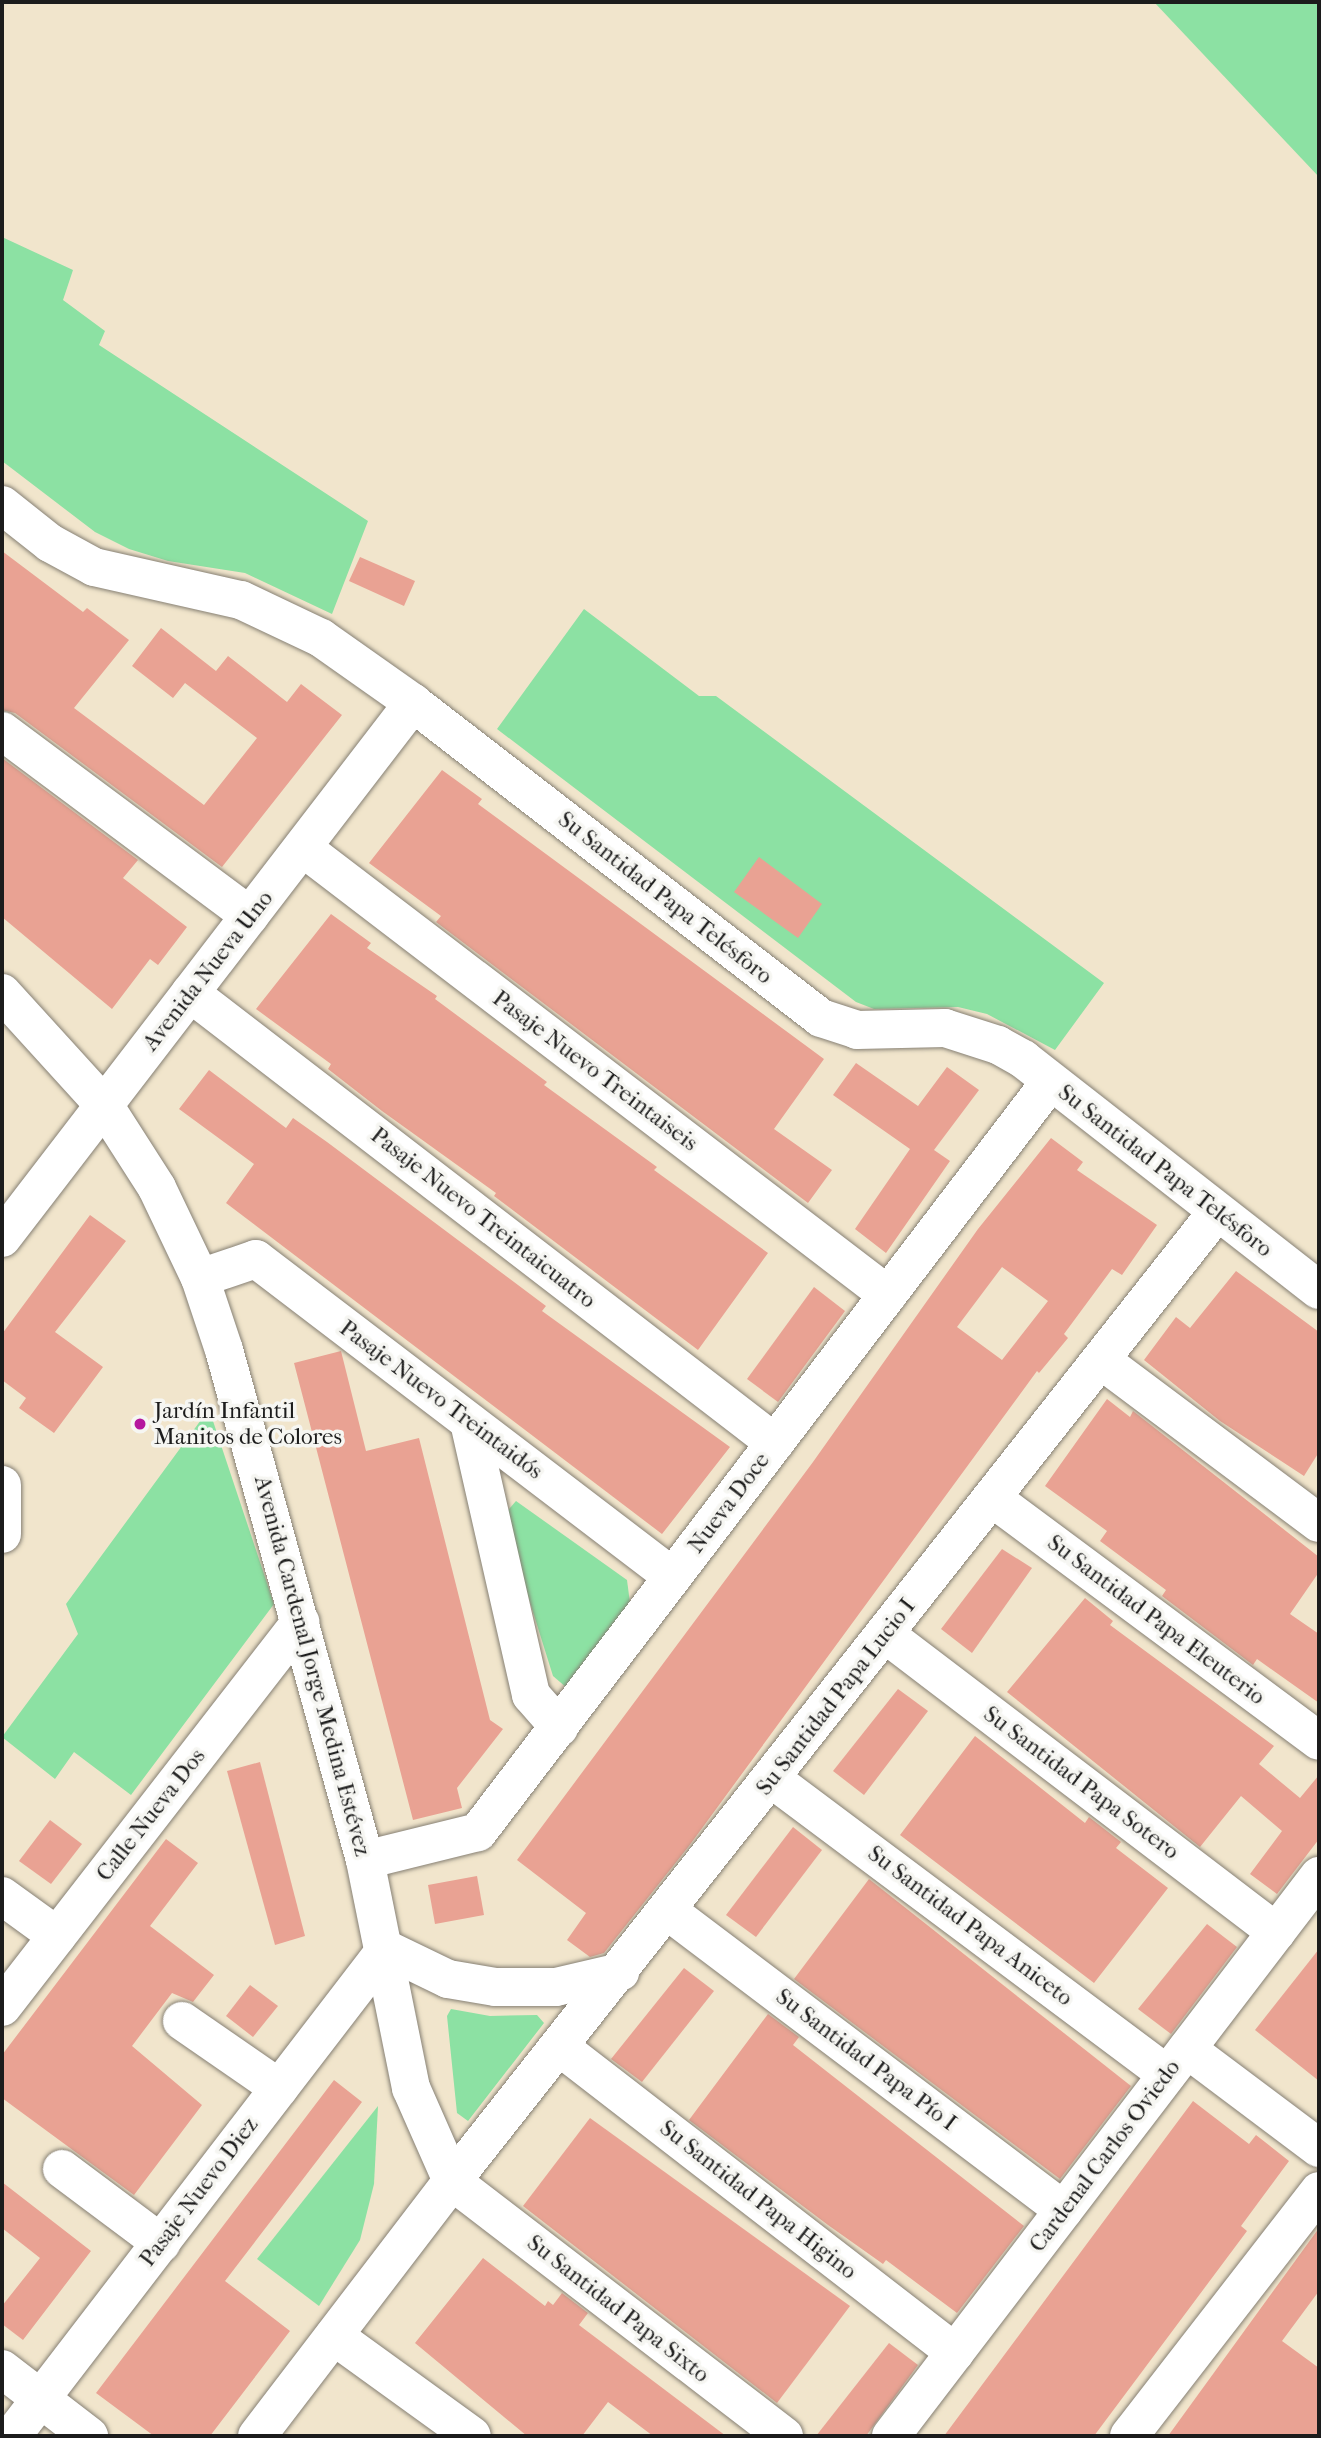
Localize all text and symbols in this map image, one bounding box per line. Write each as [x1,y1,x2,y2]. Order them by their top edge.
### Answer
street label: Su Santidad Papa Telésforo [552,806,778,990]
street label: Avenida Nueva Uno [137,885,279,1057]
street label: Pasaje Nuevo Treintaiseis [487,985,703,1157]
street label: Su Santidad Papa Telésforo [1052,1079,1278,1263]
street label: Pasaje Nuevo Treintaicuatro [365,1122,601,1314]
street label: Pasaje Nuevo Treintaidós [334,1315,548,1485]
place label: Jardín Infantil Manitos de Colores [154,1397,342,1451]
marker: Jardín Infantil Manitos de Colores [132,1416,148,1432]
street label: Nueva Doce [682,1447,776,1559]
street label: Avenida Cardenal Jorge Medina Estévez [248,1473,376,1859]
street label: Su Santidad Papa Eleuterio [1042,1529,1270,1711]
street label: Su Santidad Papa Lucio I [751,1593,921,1801]
street label: Su Santidad Papa Sotero [978,1700,1184,1866]
street label: Calle Nueva Dos [91,1743,211,1887]
street label: Su Santidad Papa Aniceto [862,1840,1078,2012]
street label: Su Santidad Papa Pío I [770,1983,962,2137]
street label: Cardenal Carlos Oviedo [1024,2054,1186,2258]
street label: Pasaje Nuevo Diez [134,2112,264,2272]
street label: Su Santidad Papa Higino [654,2115,862,2285]
street label: Su Santidad Papa Sixto [521,2229,715,2389]

